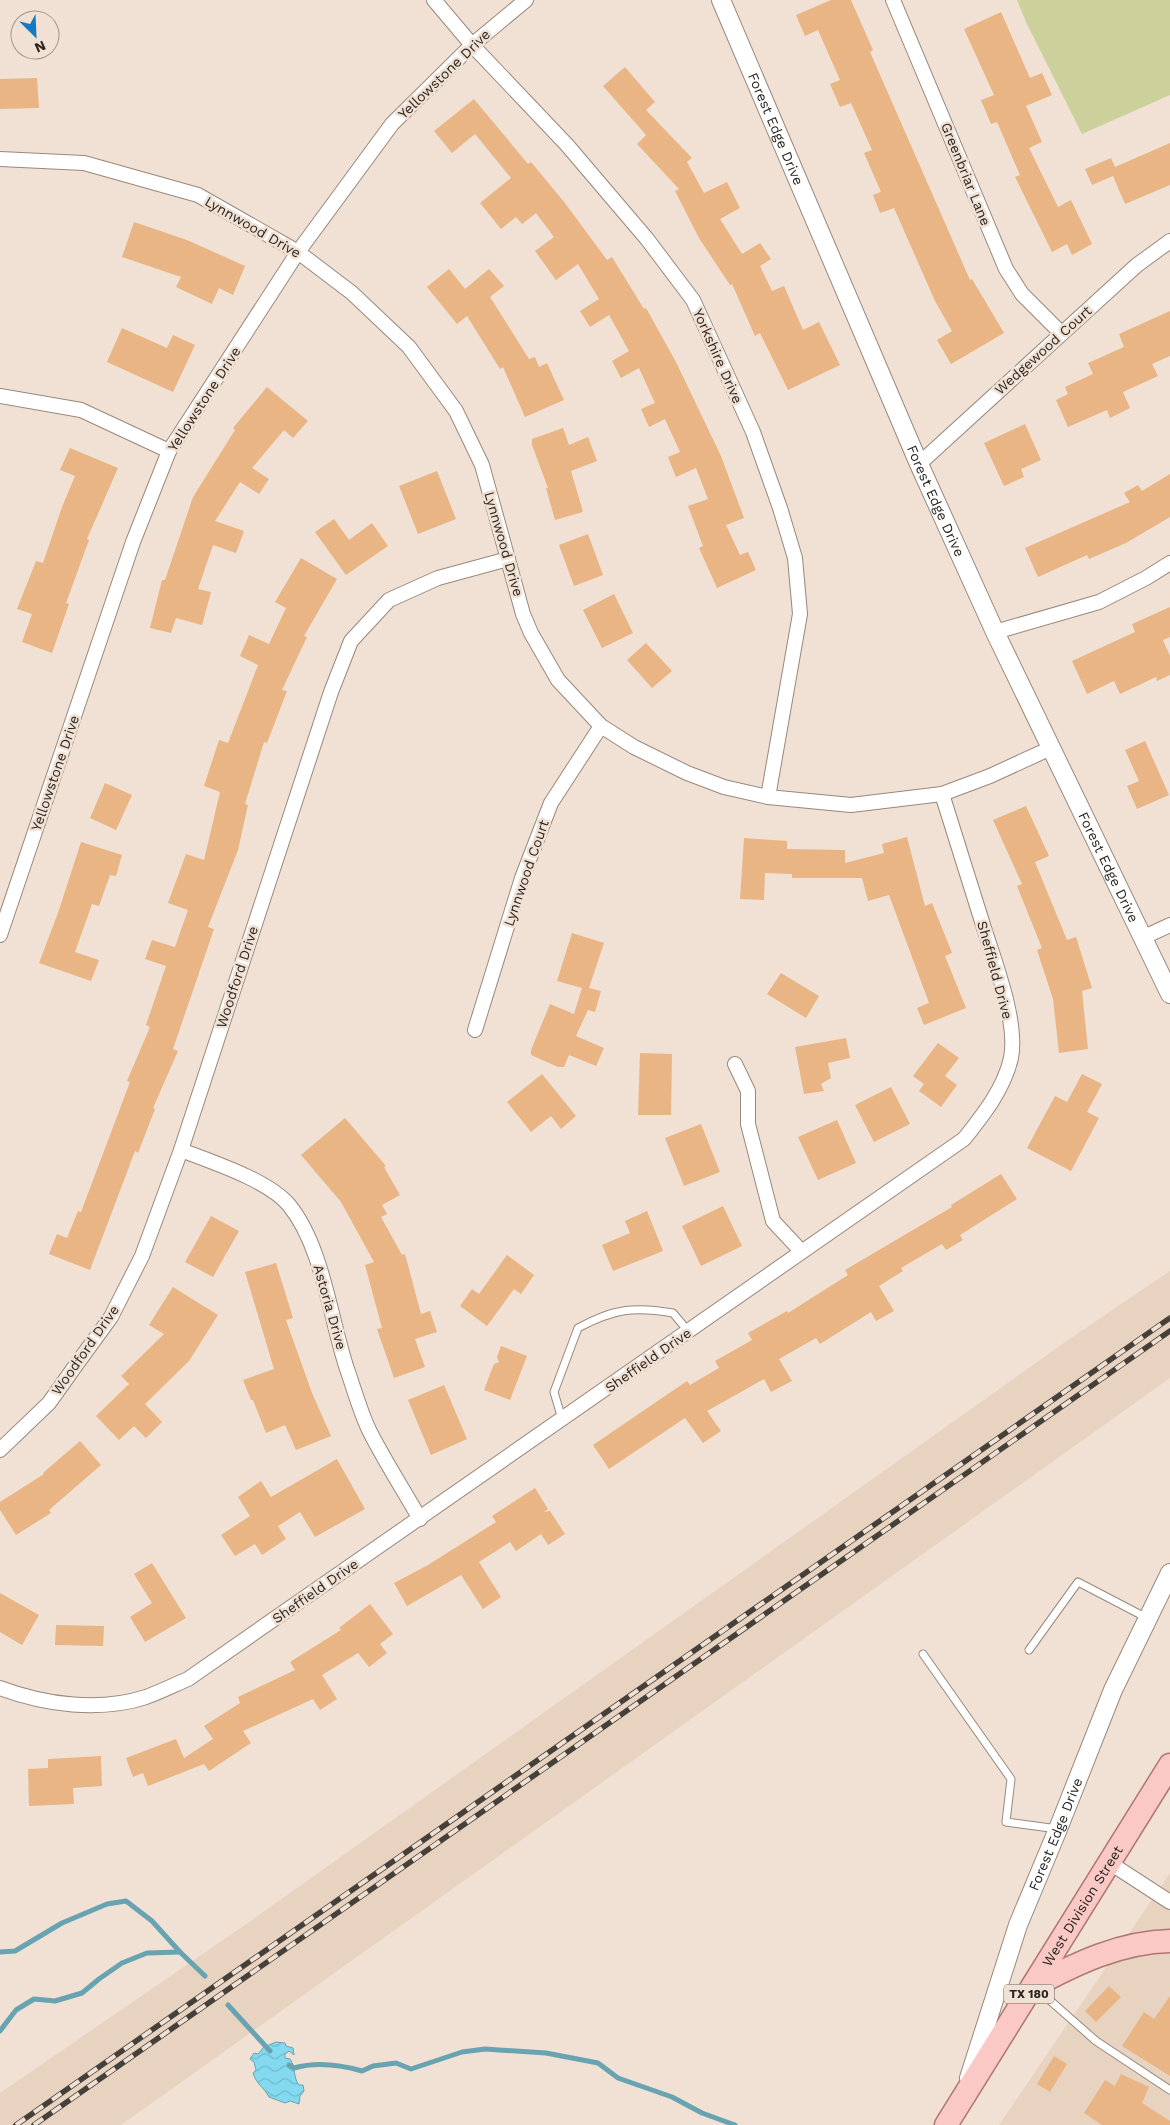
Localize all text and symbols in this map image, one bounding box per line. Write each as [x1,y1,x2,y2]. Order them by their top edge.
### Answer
north arrow [10,10,60,60]
street label: Yellowstone Drive [395,26,493,122]
text: N [32,37,48,56]
street label: Forest Edge Drive [745,70,807,187]
street label: Greenbriar Lane [938,120,994,228]
street label: Lynnwood Drive [202,193,304,261]
street label: Wedgewood Court [991,302,1095,398]
street label: Yorkshire Drive [690,306,746,406]
street label: Yellowstone Drive [164,344,244,454]
street label: Forest Edge Drive [904,443,968,559]
street label: Lynnwood Drive [481,490,527,598]
street label: Yellowstone Drive [28,713,82,833]
street label: Forest Edge Drive [1075,809,1142,925]
street label: Lynnwood Court [500,818,552,928]
street label: Sheffield Drive [974,919,1016,1021]
street label: Woodford Drive [213,924,261,1030]
street label: Astoria Drive [310,1263,350,1351]
street label: Woodford Drive [48,1302,122,1398]
street label: Sheffield Drive [602,1324,694,1396]
street label: Sheffield Drive [269,1555,361,1627]
street label: Forest Edge Drive [1025,1775,1086,1893]
street label: West Division Street [1039,1843,1126,1969]
road number: TX 180 [1004,1985,1054,2004]

